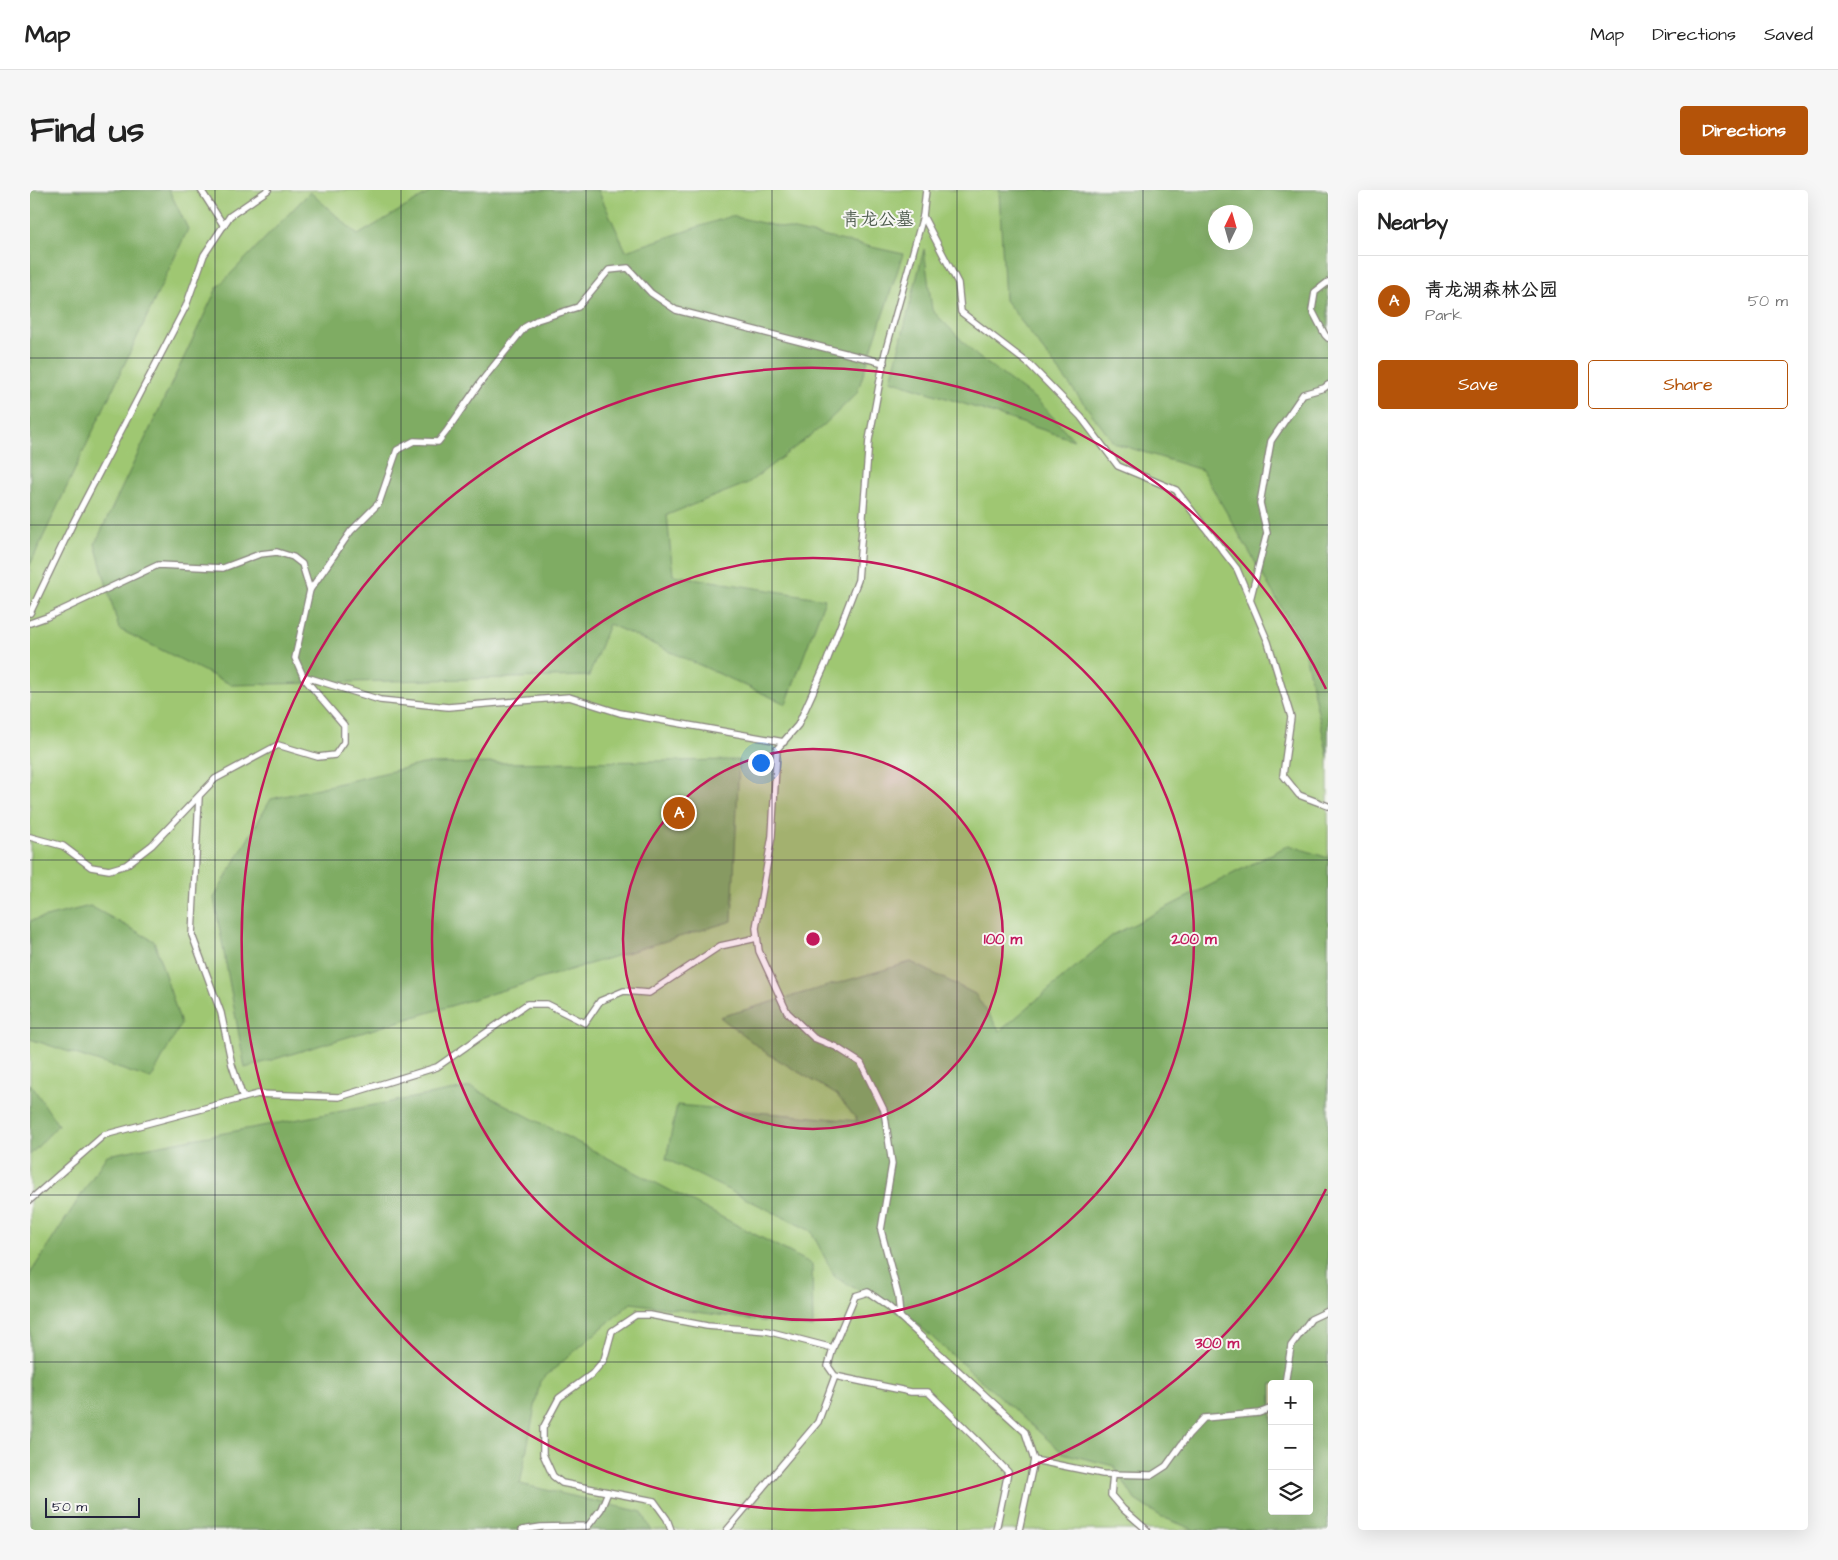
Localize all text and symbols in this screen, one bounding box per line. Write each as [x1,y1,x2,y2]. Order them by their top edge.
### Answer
text: Map [25,18,70,52]
text: Map [1590,22,1624,47]
text: Directions [1652,22,1736,47]
text: Saved [1764,22,1813,47]
text: Find us [30,106,144,155]
button: Directions [1680,106,1808,155]
north arrow [1208,205,1253,250]
park label: 青龙公墓 [842,207,914,232]
text: Nearby [1378,208,1448,237]
text: 青龙湖森林公园 [1425,277,1558,304]
text: A [1389,290,1399,312]
text: 50 m [1748,290,1788,312]
text: Park [1425,304,1462,326]
button: Save [1378,360,1578,409]
button: Share [1588,360,1788,409]
your location [748,750,774,776]
pin: A [663,794,695,832]
text: 100 m [984,929,1023,950]
text: 200 m [1170,929,1217,950]
centre of rings [804,930,822,948]
text: 300 m [1194,1333,1239,1354]
map controls [1268,1380,1313,1515]
button: + [1268,1380,1313,1425]
button: − [1268,1425,1313,1470]
button: layers [1268,1470,1313,1515]
scale bar [45,1495,140,1518]
text: 50 m [52,1497,87,1517]

